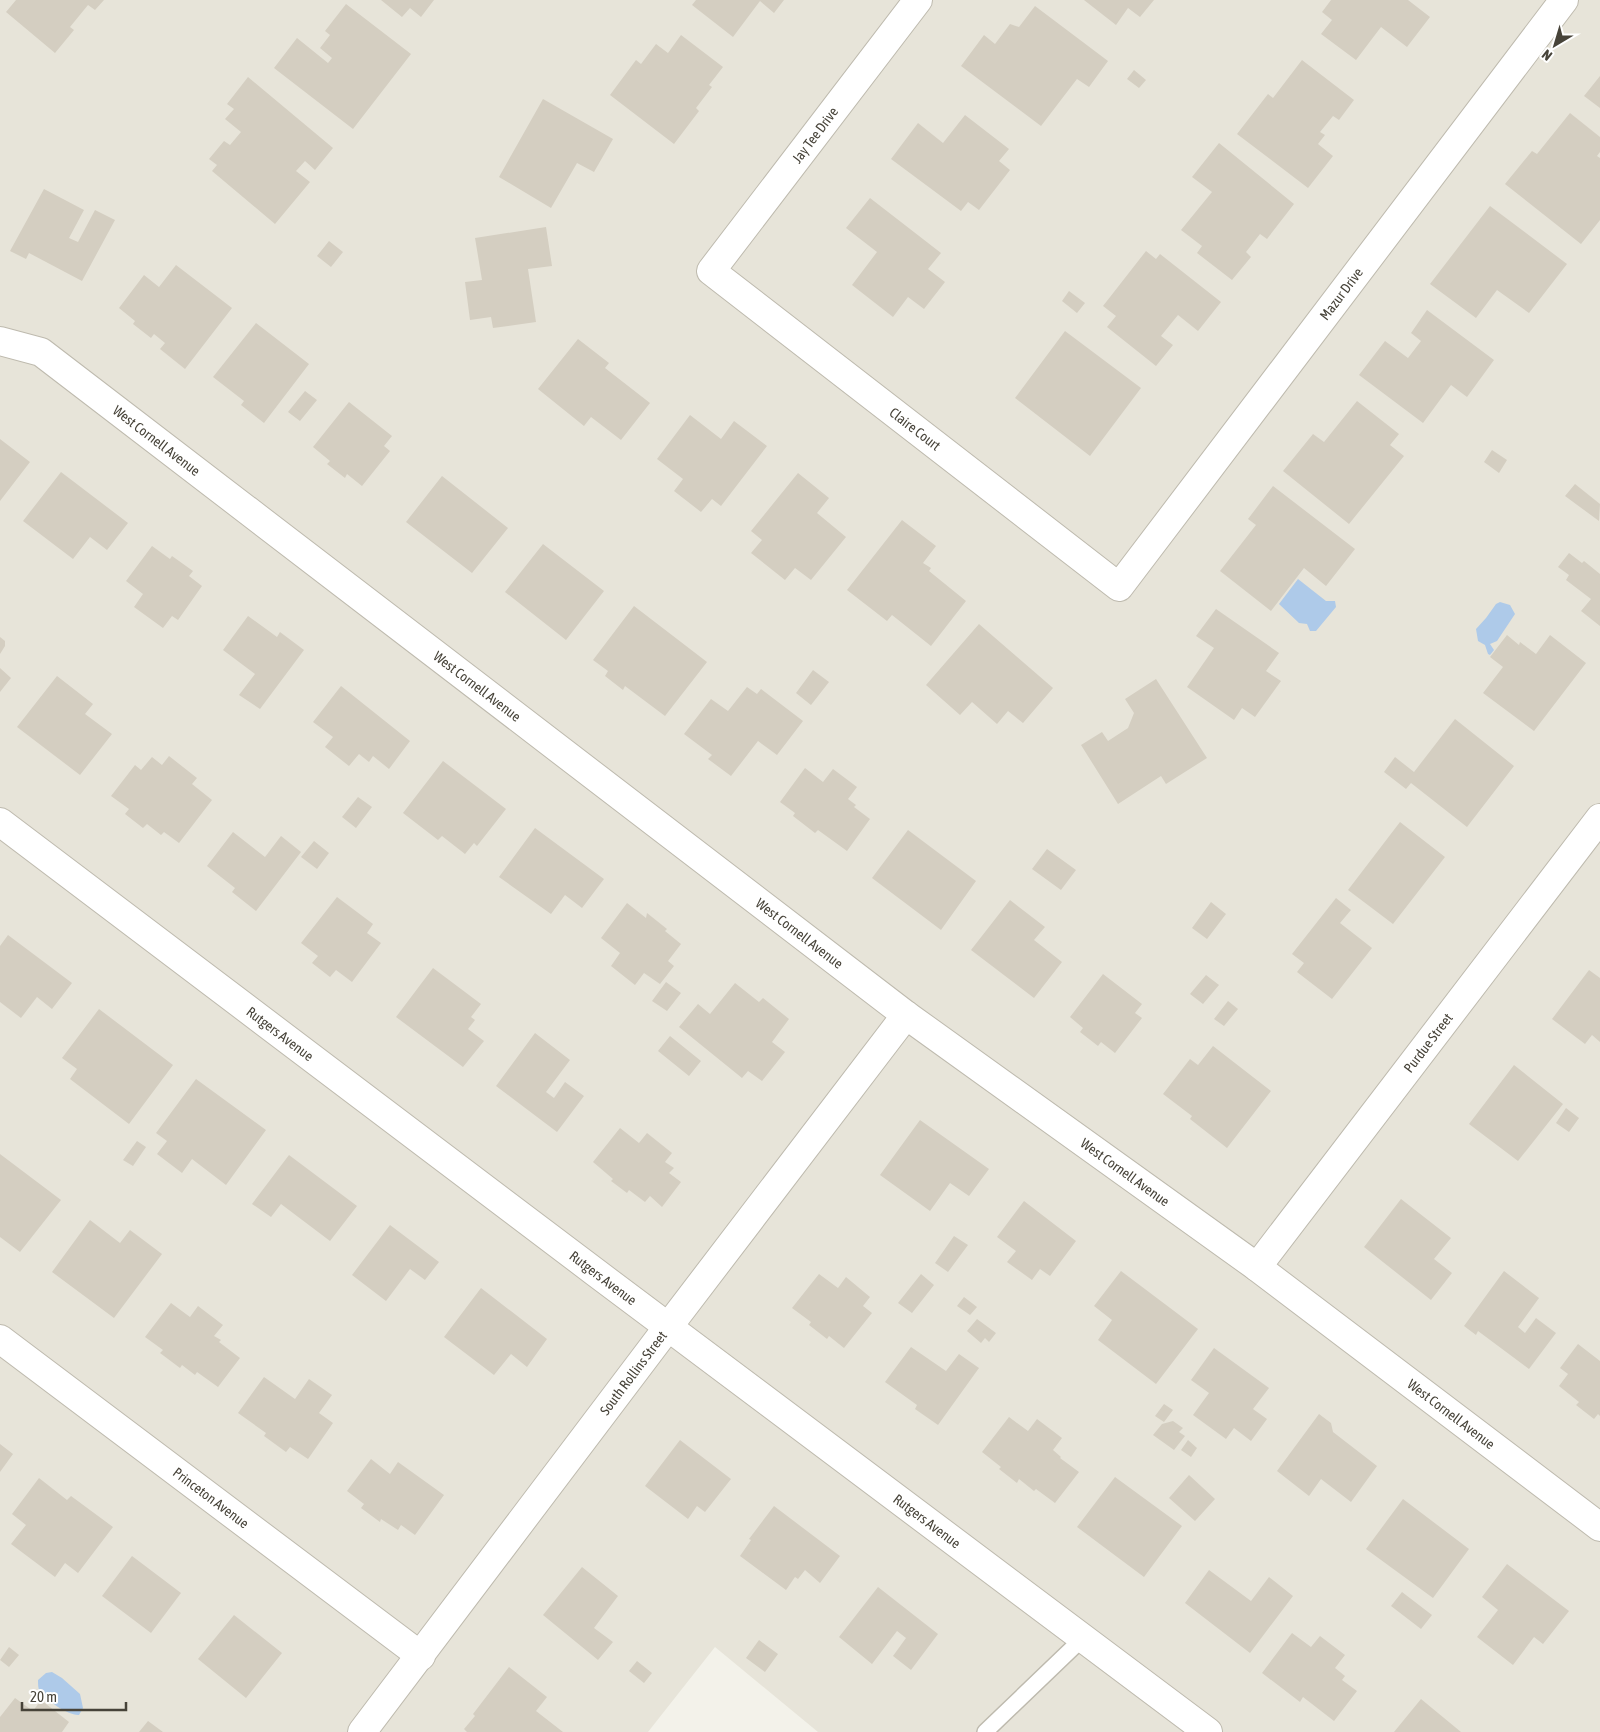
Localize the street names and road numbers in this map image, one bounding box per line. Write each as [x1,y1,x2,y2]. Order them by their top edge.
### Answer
street label: Jay Tee Drive [789,104,841,166]
street label: Mazur Drive [1316,265,1366,323]
street label: West Cornell Avenue [110,402,203,479]
street label: Claire Court [886,404,944,454]
street label: West Cornell Avenue [430,648,524,725]
street label: West Cornell Avenue [753,895,846,972]
street label: Rutgers Avenue [243,1003,317,1064]
street label: Purdue Street [1401,1010,1456,1076]
street label: West Cornell Avenue [1078,1135,1173,1210]
street label: Rutgers Avenue [566,1248,640,1308]
street label: South Rollins Street [597,1328,670,1418]
street label: West Cornell Avenue [1404,1376,1498,1452]
street label: Princeton Avenue [170,1464,252,1531]
street label: Rutgers Avenue [890,1491,964,1551]

